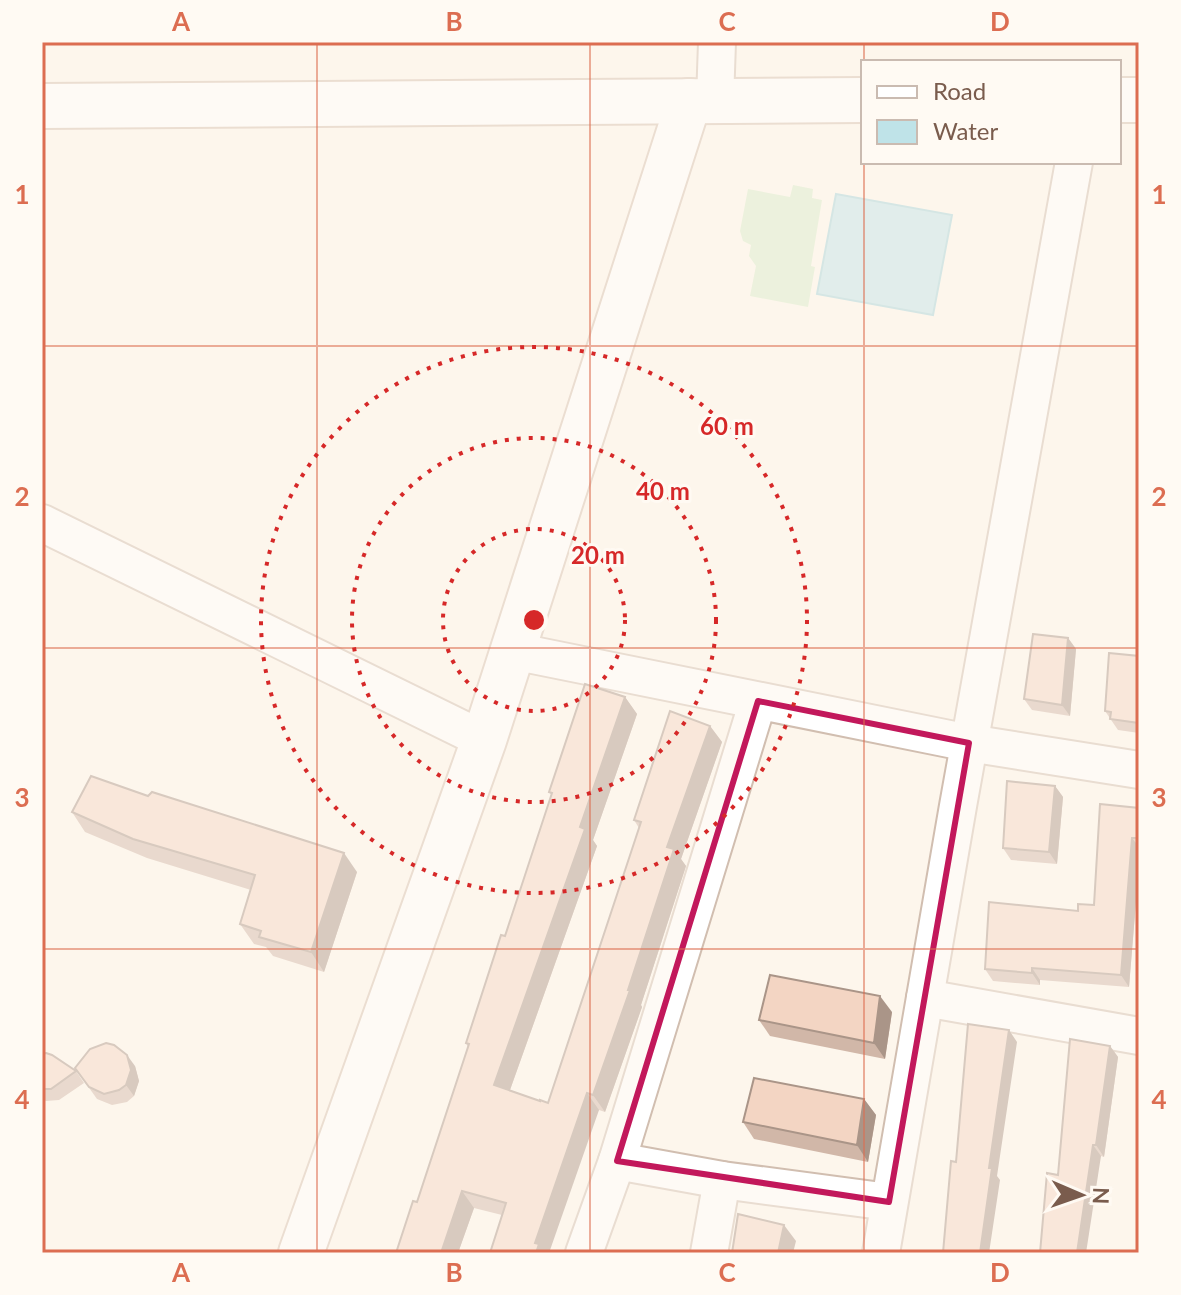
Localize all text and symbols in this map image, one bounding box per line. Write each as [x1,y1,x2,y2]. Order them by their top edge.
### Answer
text: A [171,5,191,37]
text: B [445,5,463,37]
text: C [718,5,736,37]
text: D [990,5,1010,37]
legend [861,60,1121,164]
text: Road [933,76,986,105]
text: Water [933,116,998,145]
text: 1 [14,178,30,210]
text: 1 [1151,178,1167,210]
text: 60 m [700,411,754,440]
text: 40 m [636,476,690,505]
text: 2 [14,480,30,512]
text: 2 [1151,480,1167,512]
text: 20 m [571,540,625,569]
centre of rings [520,606,548,634]
text: 3 [14,781,30,813]
text: 3 [1151,781,1167,813]
text: 4 [14,1083,30,1115]
text: 4 [1151,1083,1167,1115]
north arrow [1041,1155,1121,1235]
text: N [1088,1187,1115,1205]
text: A [171,1256,191,1288]
text: B [445,1256,463,1288]
text: C [718,1256,736,1288]
text: D [990,1256,1010,1288]

